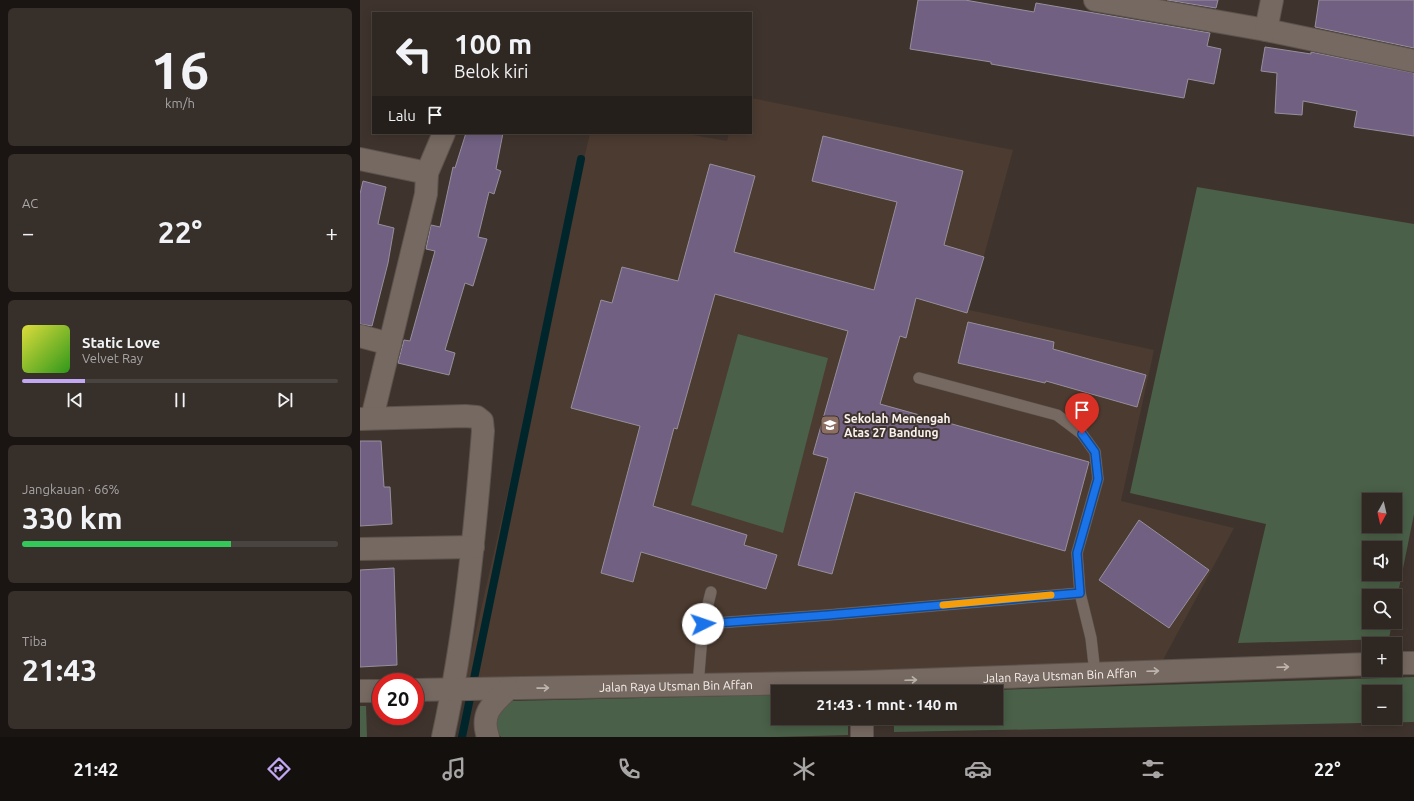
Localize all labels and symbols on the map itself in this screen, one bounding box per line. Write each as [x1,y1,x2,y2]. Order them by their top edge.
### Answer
pin [1065,393,1099,434]
place label: Sekolah Menengah Atas 27 Bandung [844,412,951,439]
school or university icon: Sekolah Menengah Atas 27 Bandung [819,414,841,436]
north arrow [1362,493,1402,533]
position arrow [682,603,724,645]
one-way arrow [1276,663,1289,670]
street label: Jalan Raya Utsman Bin Affan [983,666,1137,684]
one-way arrow [1146,667,1159,675]
speed limit sign: 20 [372,673,424,725]
one-way arrow [904,676,917,684]
street label: Jalan Raya Utsman Bin Affan [599,677,753,693]
one-way arrow [536,684,549,692]

